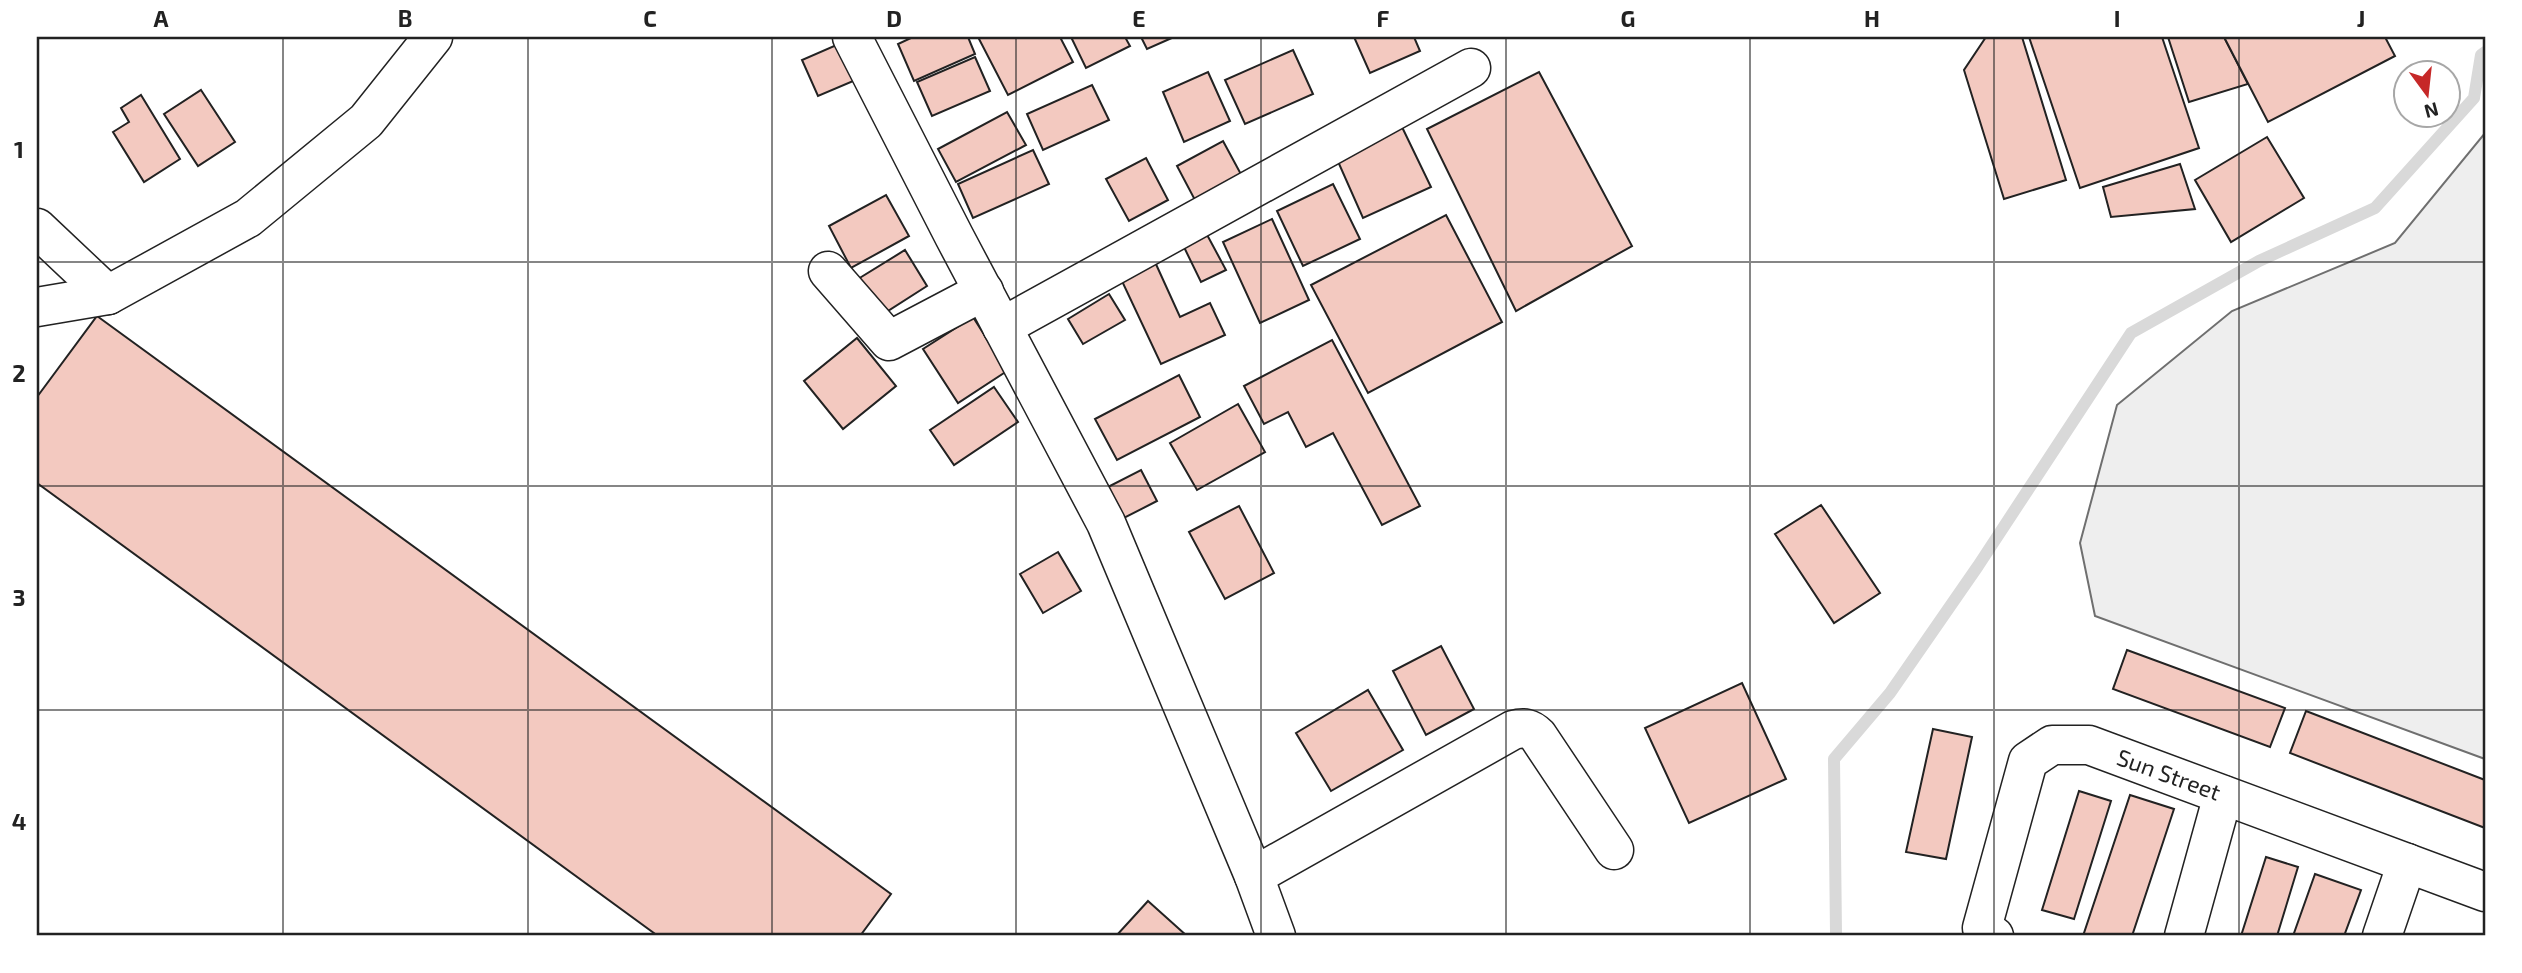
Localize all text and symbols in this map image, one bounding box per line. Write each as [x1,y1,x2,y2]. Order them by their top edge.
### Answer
text: A [153,4,169,32]
text: B [398,4,412,32]
text: C [643,4,657,32]
text: D [886,4,902,32]
text: E [1132,4,1146,32]
text: F [1377,4,1390,32]
text: G [1621,4,1635,32]
text: H [1864,4,1880,32]
text: I [2114,4,2120,32]
text: J [2357,4,2365,32]
north arrow [2392,60,2462,130]
text: N [2422,98,2441,124]
text: 1 [14,135,24,163]
text: 2 [12,359,26,387]
text: 3 [12,583,26,611]
street label: Sun Street [2113,742,2225,806]
text: 4 [12,807,26,835]

